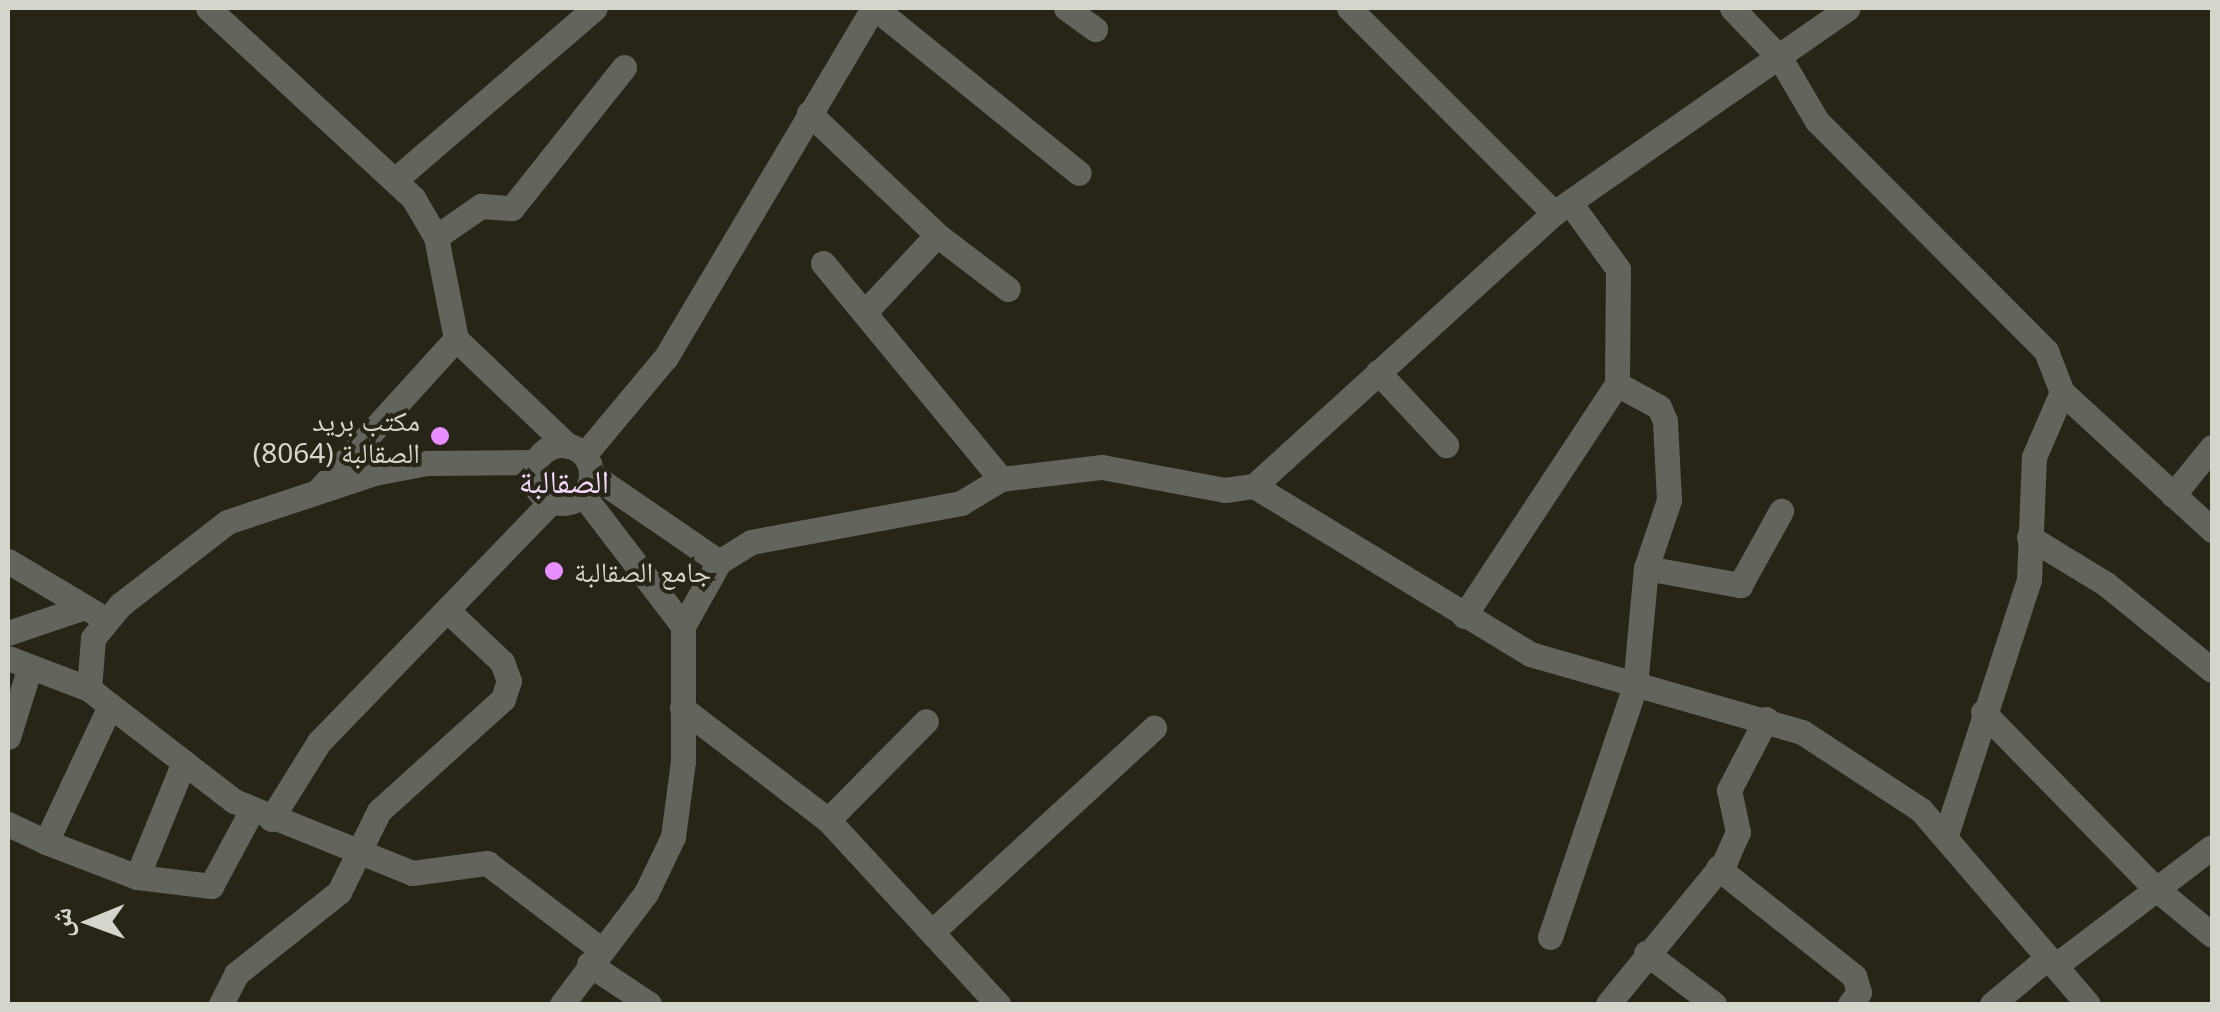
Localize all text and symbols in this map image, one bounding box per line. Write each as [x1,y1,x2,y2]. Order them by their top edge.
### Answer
place label: مكتب بريد الصقالبة (8064) [253,403,420,469]
marker: مكتب بريد الصقالبة (8064) [429,425,451,447]
district label: الصقالبة [519,462,609,500]
place label: جامع الصقالبة [574,554,711,588]
marker: جامع الصقالبة [543,560,565,582]
north arrow [40,872,140,972]
text: ش [41,907,79,938]

